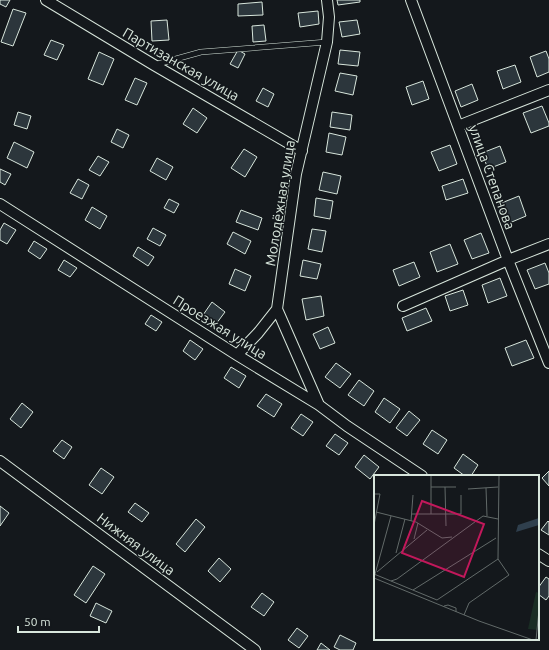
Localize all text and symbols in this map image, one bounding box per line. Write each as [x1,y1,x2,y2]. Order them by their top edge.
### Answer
street label: Партизанская улица [120,24,242,104]
street label: улица Степанова [466,122,518,232]
street label: Молодёжная улица [262,139,298,267]
street label: Проезжая улица [170,292,270,362]
inset map [374,475,539,640]
street label: Нижняя улица [94,510,178,578]
scale bar [18,608,99,634]
text: 50 m [24,615,51,628]

